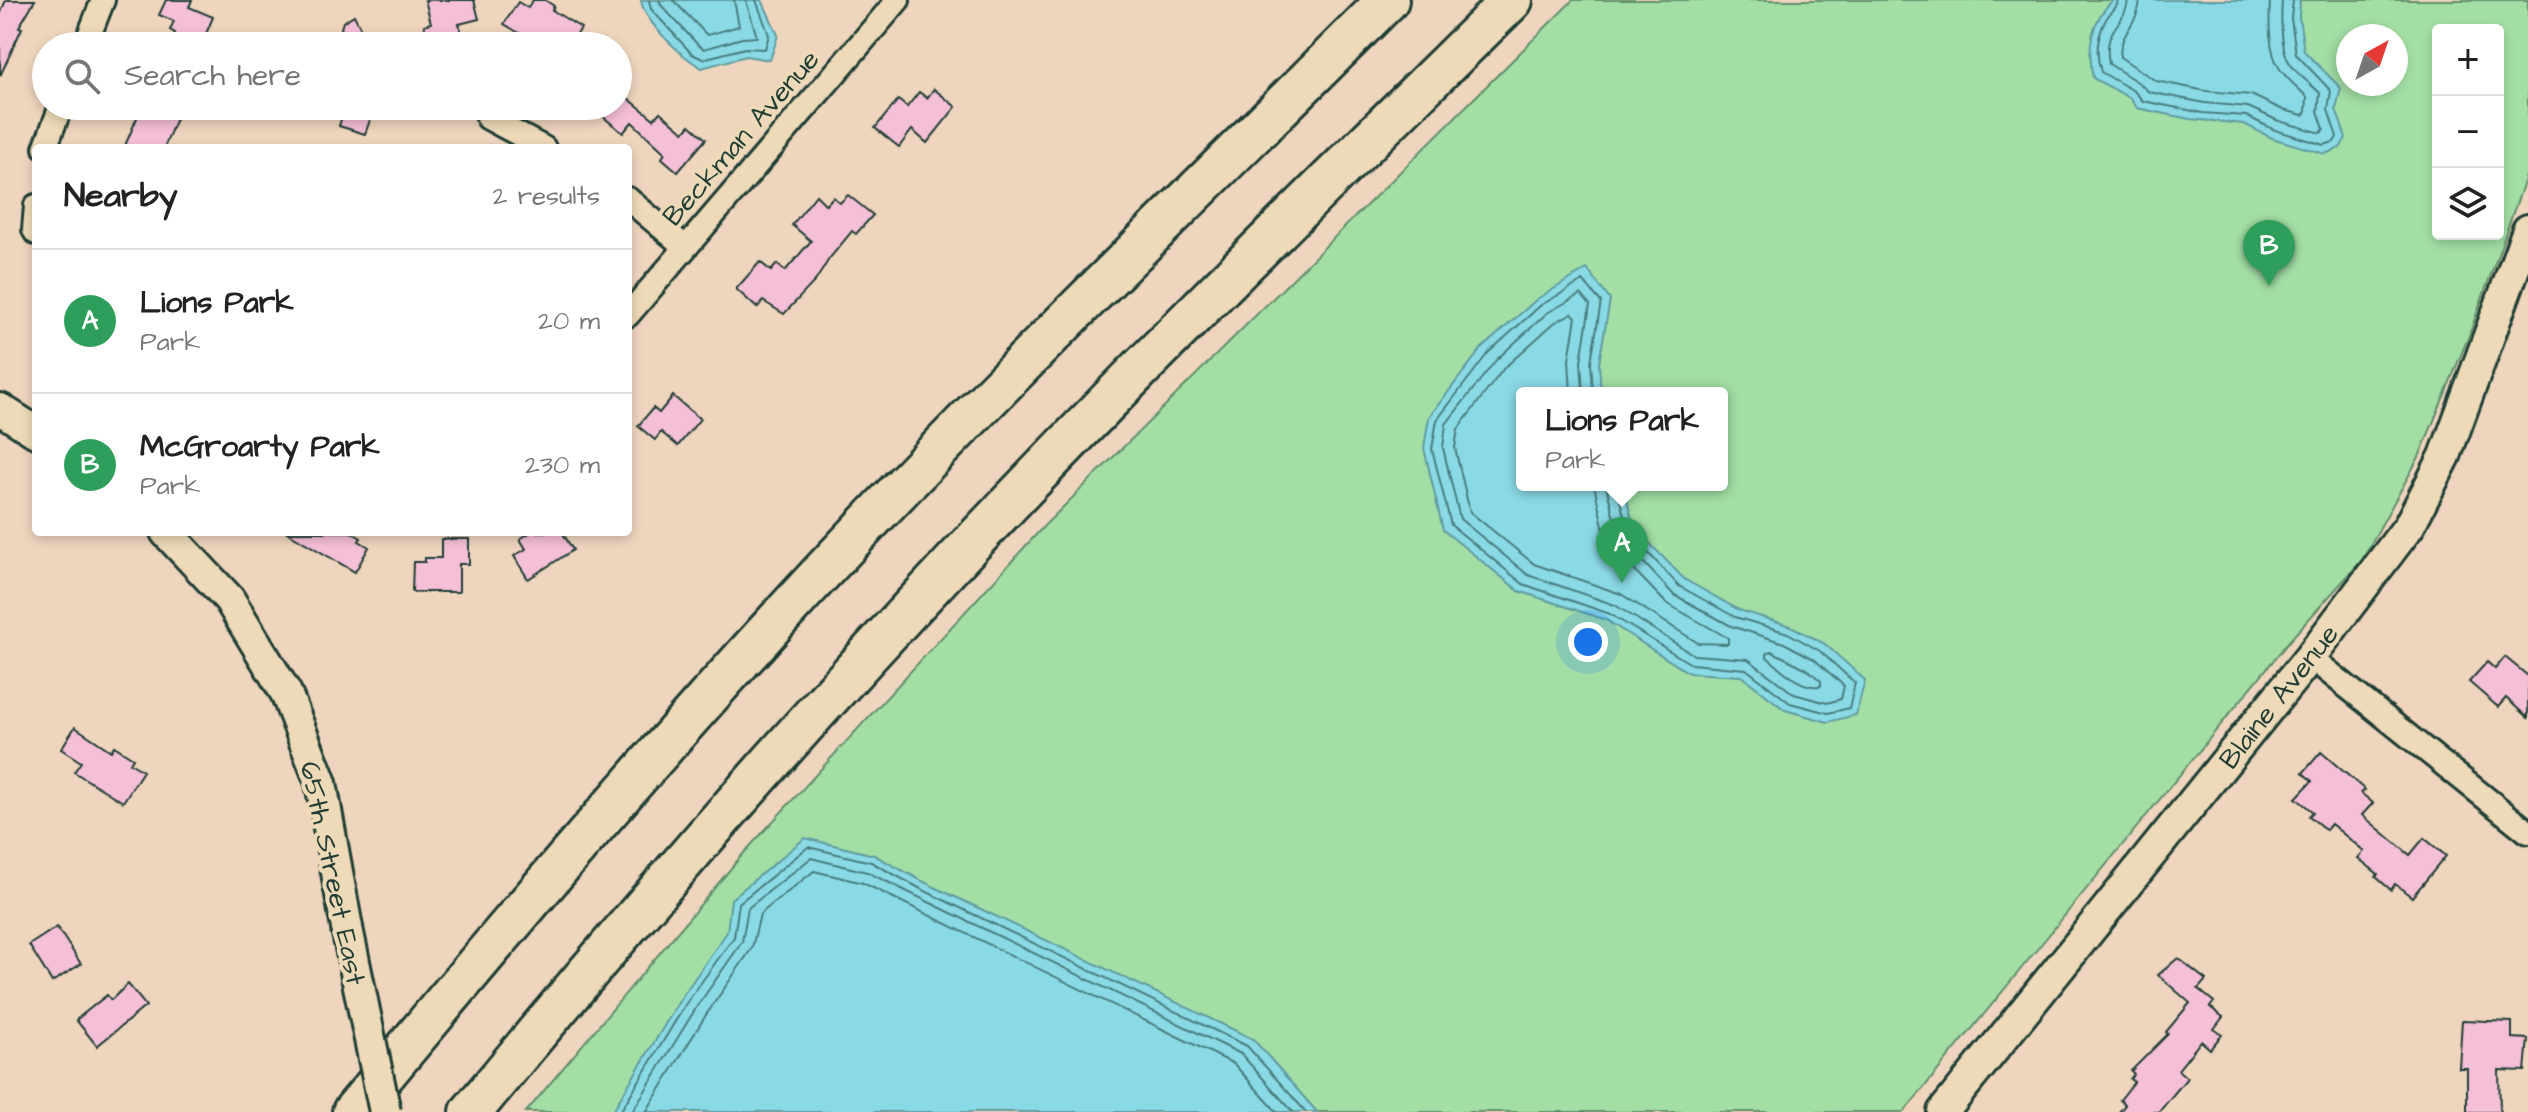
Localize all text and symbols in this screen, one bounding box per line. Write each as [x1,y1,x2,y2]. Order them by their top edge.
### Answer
north arrow [2336,24,2408,96]
map controls [2432,24,2504,240]
button: + [2432,24,2504,96]
search box [32,32,632,120]
street label: Beckman Avenue [654,41,829,235]
icon: search [60,54,104,98]
text: Search here [124,55,301,97]
button: − [2432,96,2504,168]
button: layers [2432,168,2504,240]
text: Nearby [64,172,178,220]
text: 2 results [492,178,600,214]
pin: B [2243,220,2295,286]
text: Lions Park [140,282,294,324]
text: A [82,303,98,339]
text: 20 m [538,303,600,339]
text: Park [140,324,200,360]
popup [1516,387,1728,491]
text: Lions Park [1545,400,1699,442]
text: McGroarty Park [140,426,380,468]
text: Park [1545,442,1605,478]
text: B [81,447,99,483]
text: 230 m [525,447,600,483]
text: Park [140,468,200,504]
pin: A [1596,517,1648,583]
street label: Blaine Avenue [2210,616,2348,778]
your location [1568,622,1608,662]
street label: 65th Street East [290,758,375,989]

